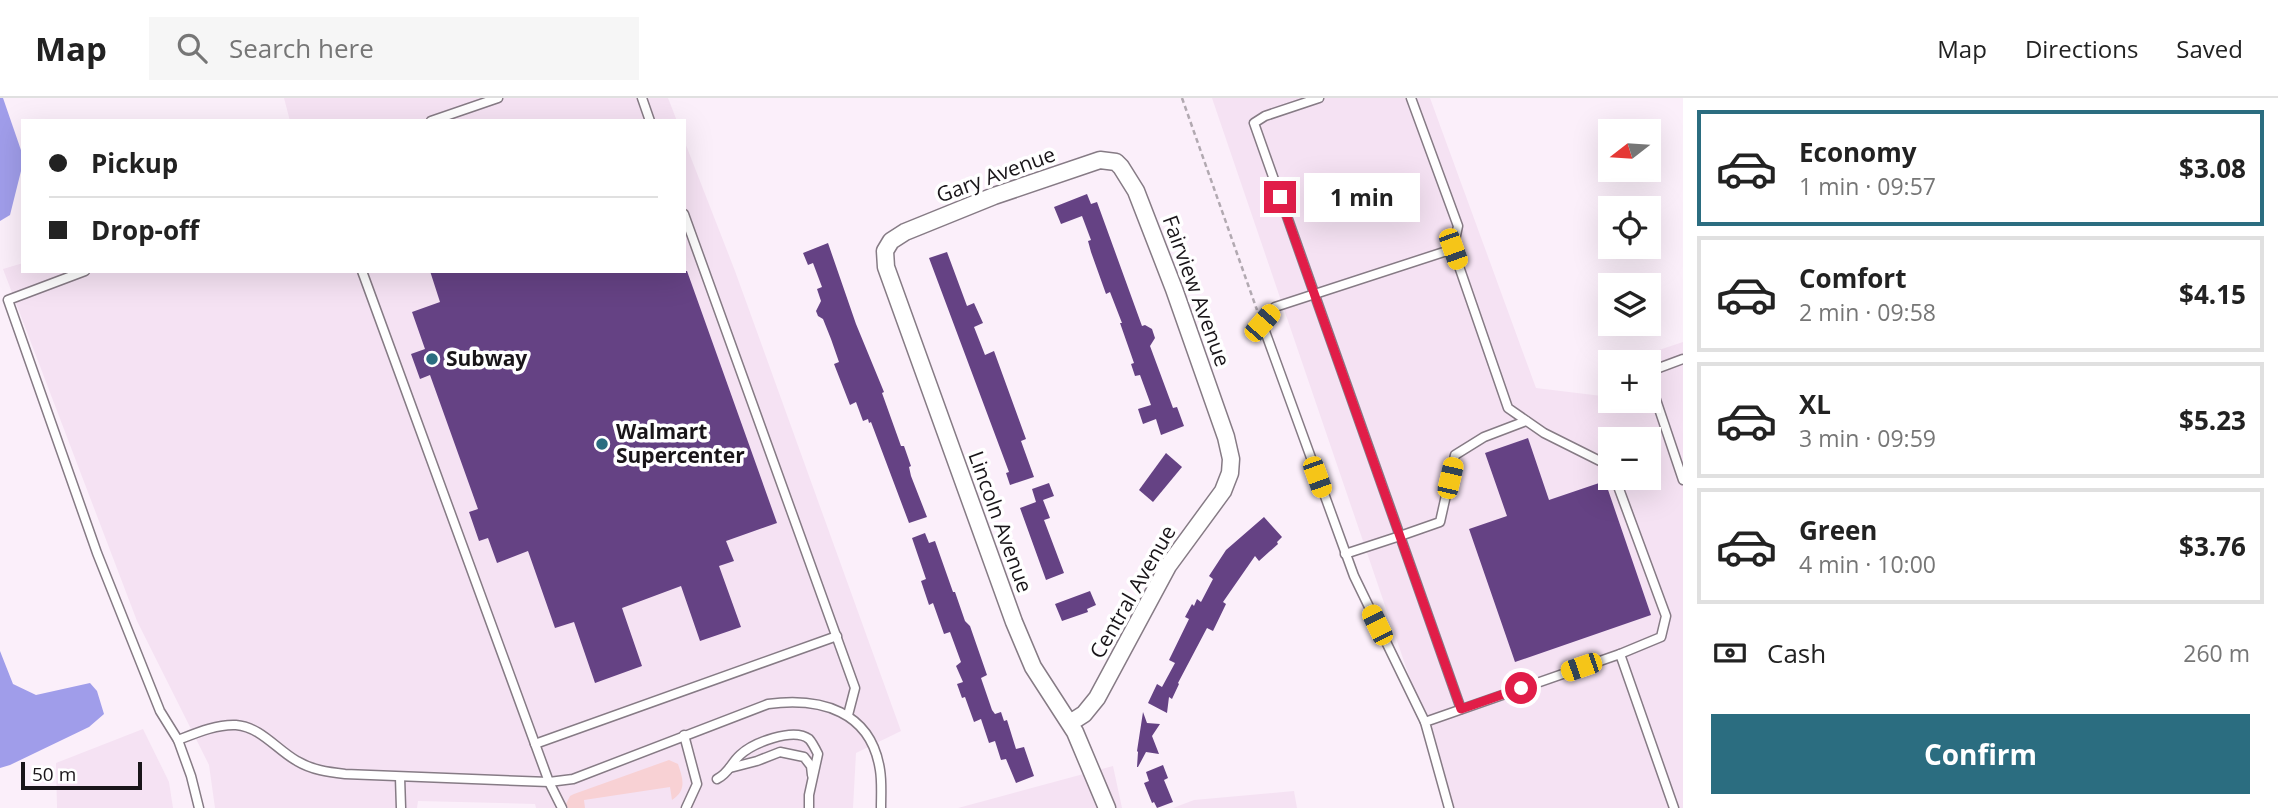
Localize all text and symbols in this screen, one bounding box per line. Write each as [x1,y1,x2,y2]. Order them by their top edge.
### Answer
search box [149,17,639,80]
text: Map [35,26,107,71]
icon: search [173,29,211,67]
text: Search here [229,30,374,66]
text: Map [1937,32,1987,65]
text: Directions [2025,32,2138,65]
text: Saved [2176,32,2243,65]
north arrow [1598,119,1661,182]
map controls [1598,119,1661,490]
text: Economy [1799,134,1917,170]
icon: car [1715,137,1778,200]
street label: Gary Avenue [932,140,1059,209]
text: Pickup [91,145,178,181]
text: $3.08 [2179,150,2246,186]
text: 1 min · 09:57 [1799,170,1936,202]
callout: 1 min [1304,172,1420,222]
route end [1264,181,1296,213]
text: 1 min [1330,181,1394,213]
button: locate [1598,196,1661,259]
street label: Fairview Avenue [1157,211,1237,370]
text: Drop-off [91,212,199,248]
car [1436,226,1471,272]
text: Comfort [1799,260,1906,296]
icon: car [1715,263,1778,326]
button: layers [1598,273,1661,336]
text: $4.15 [2179,276,2246,312]
text: 2 min · 09:58 [1799,296,1936,328]
car [1241,300,1284,346]
place label: Subway [446,344,527,372]
button: + [1598,350,1661,413]
marker: Subway [424,351,440,367]
text: XL [1799,386,1831,422]
icon: car [1715,389,1778,452]
text: $5.23 [2179,402,2246,438]
place label: Walmart Supercenter [616,417,745,469]
text: 3 min · 09:59 [1799,422,1936,454]
button: − [1598,427,1661,490]
marker: Walmart Supercenter [594,436,610,452]
street label: Lincoln Avenue [962,447,1040,596]
car [1300,454,1335,500]
car [1436,455,1465,501]
text: Green [1799,512,1877,548]
icon: car [1715,515,1778,578]
street label: Central Avenue [1083,520,1182,663]
text: $3.76 [2179,528,2246,564]
text: 4 min · 10:00 [1799,548,1936,580]
car [1359,602,1396,648]
icon: cash [1711,634,1749,672]
text: Cash [1767,635,1826,671]
text: 260 m [2183,637,2250,669]
car [1558,650,1605,684]
route start [1505,672,1537,704]
button: Confirm [1711,714,2250,794]
scale bar [21,759,142,791]
text: 50 m [32,761,76,787]

